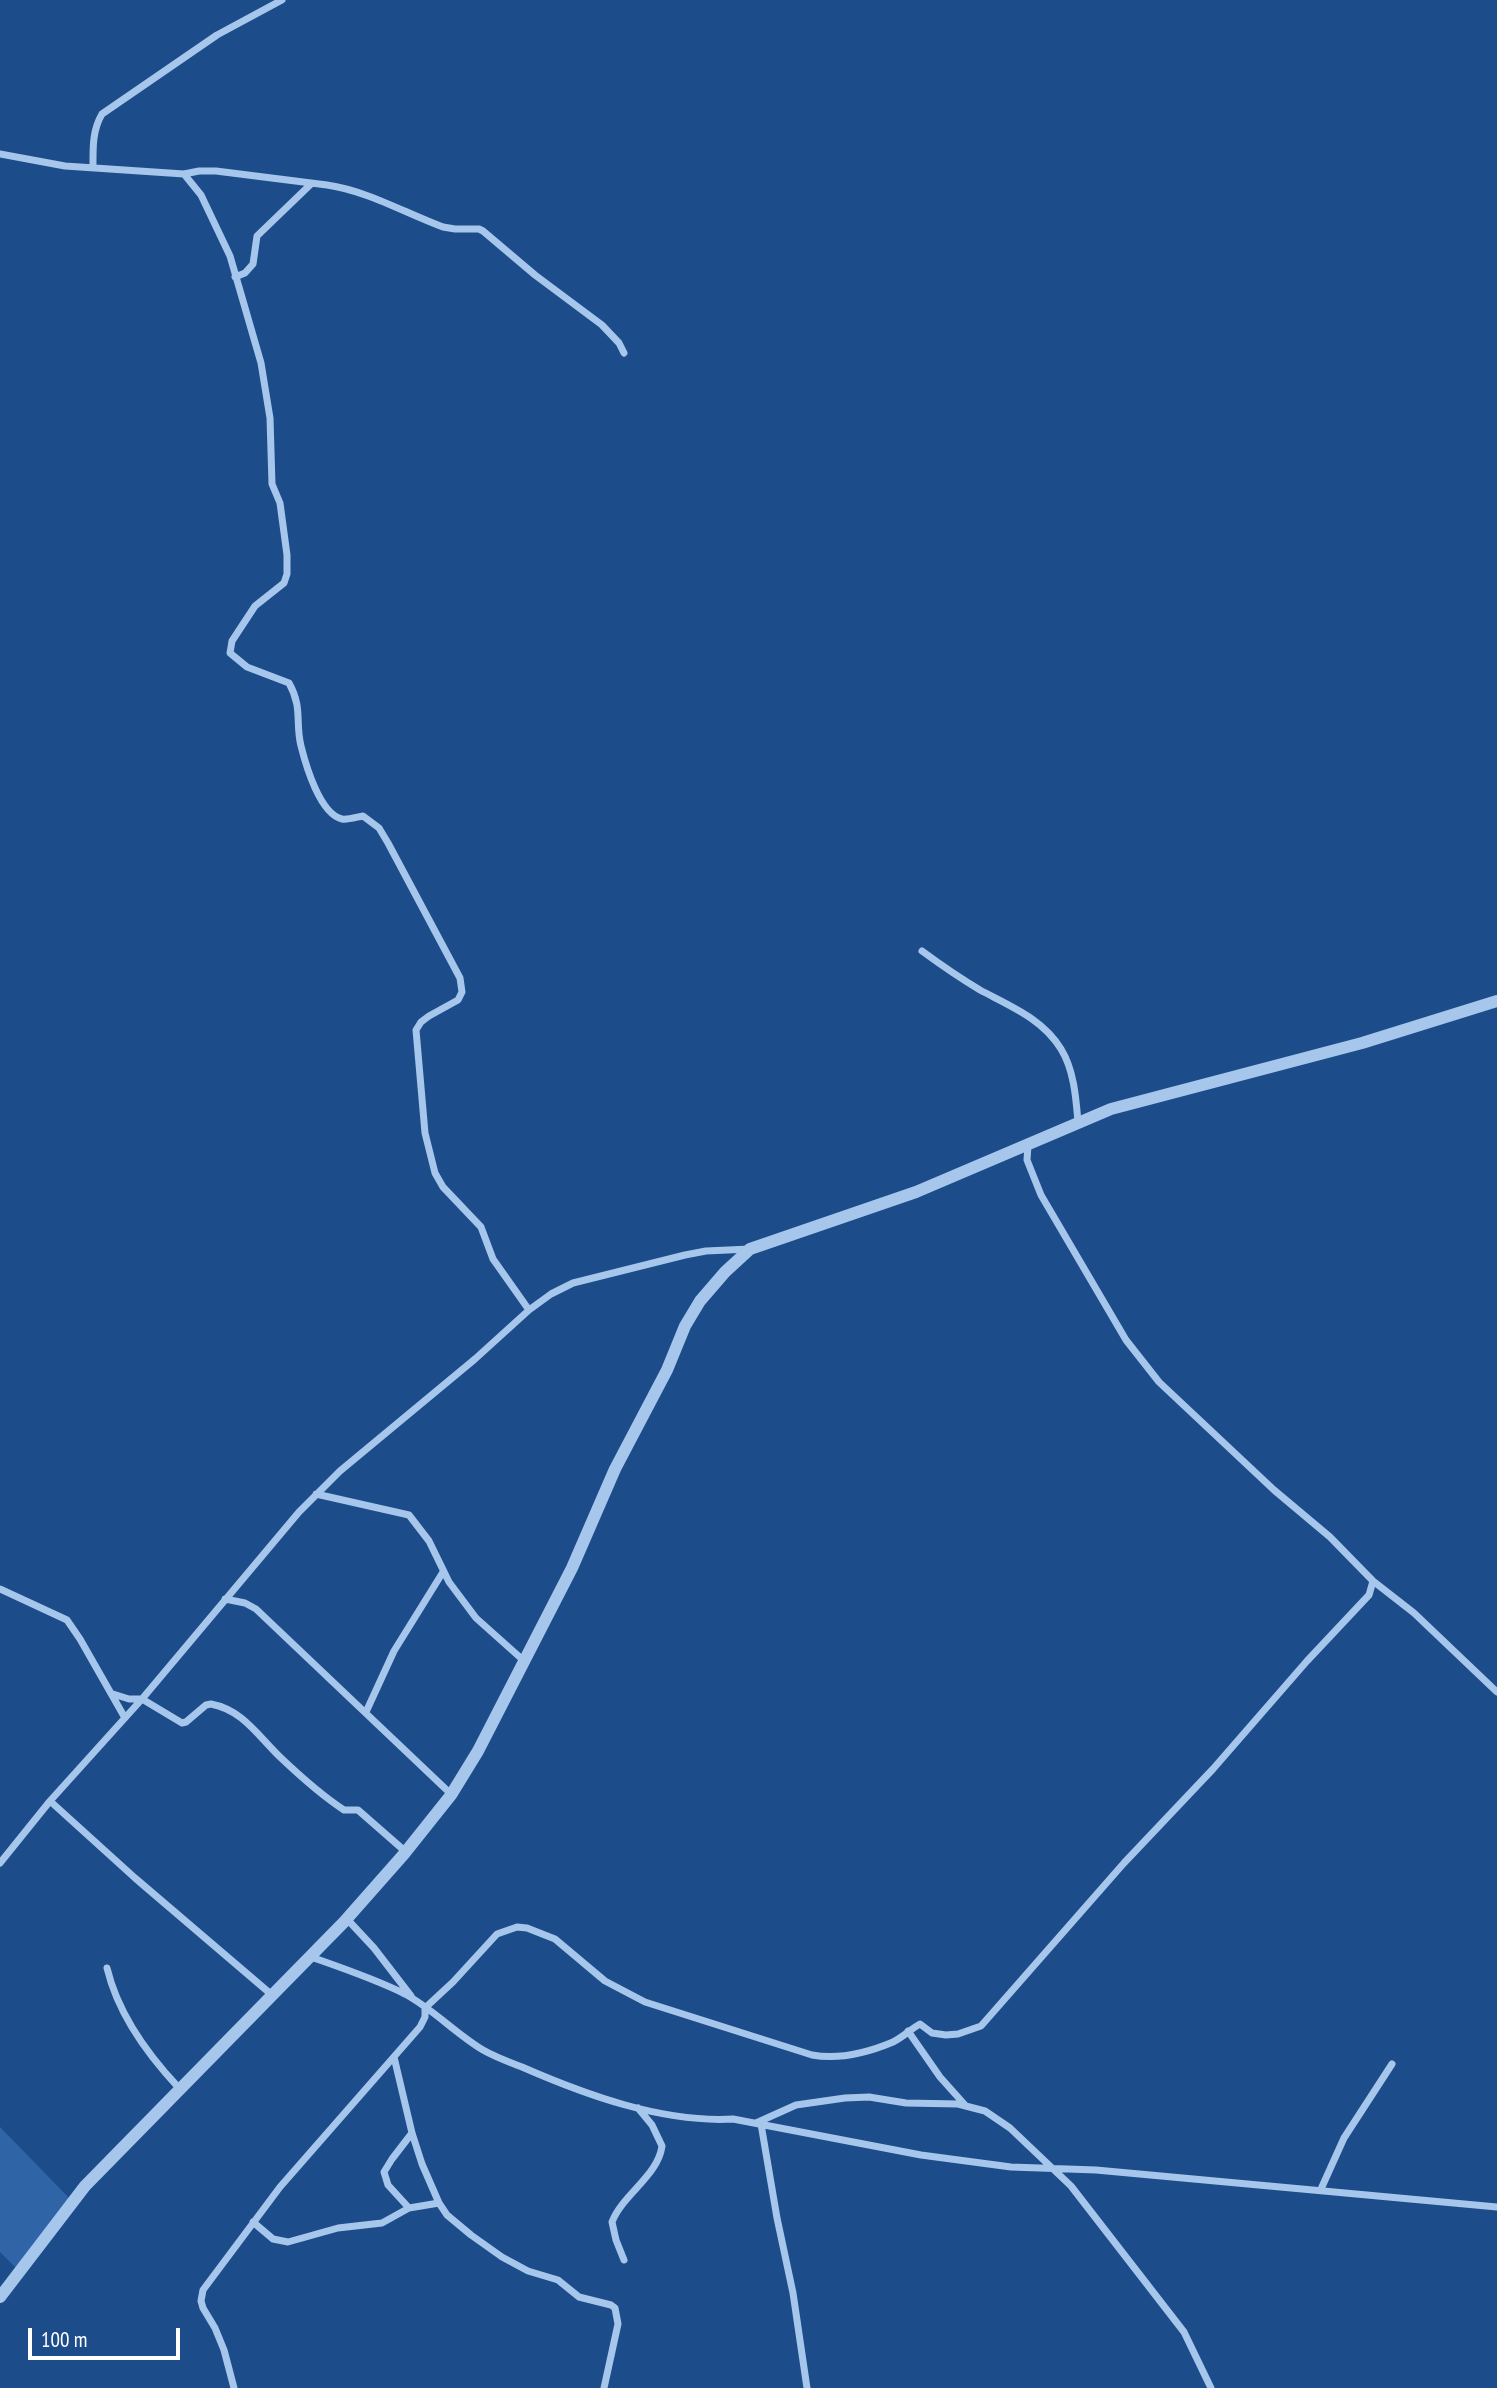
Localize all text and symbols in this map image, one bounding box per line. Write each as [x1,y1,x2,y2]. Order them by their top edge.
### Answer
scale bar [32,2314,184,2358]
text: 100 m [41,2326,87,2353]

